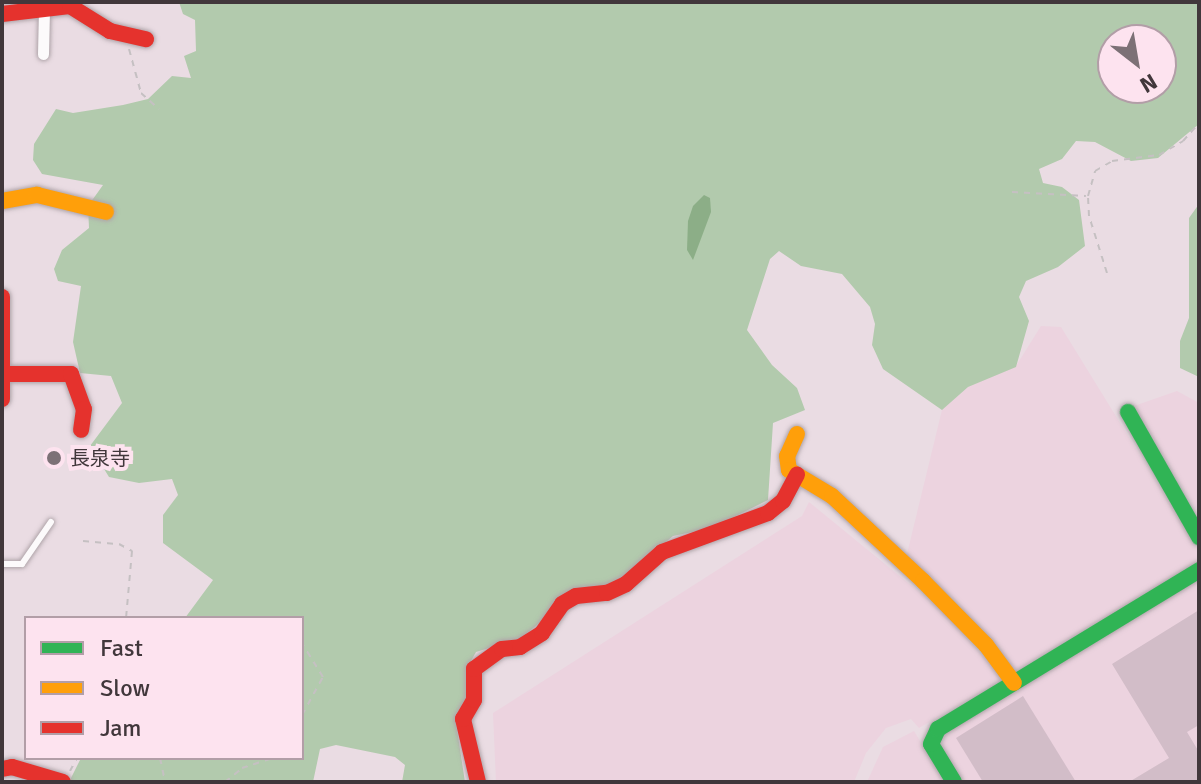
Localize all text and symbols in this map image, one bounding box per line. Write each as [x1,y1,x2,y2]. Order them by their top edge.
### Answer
north arrow [1097,24,1177,104]
text: N [1135,68,1162,99]
place label: 長泉寺 [70,446,130,470]
marker: 長泉寺 [45,449,63,467]
legend [24,616,304,760]
text: Fast [100,633,143,663]
text: Slow [100,673,150,703]
text: Jam [100,713,141,743]

